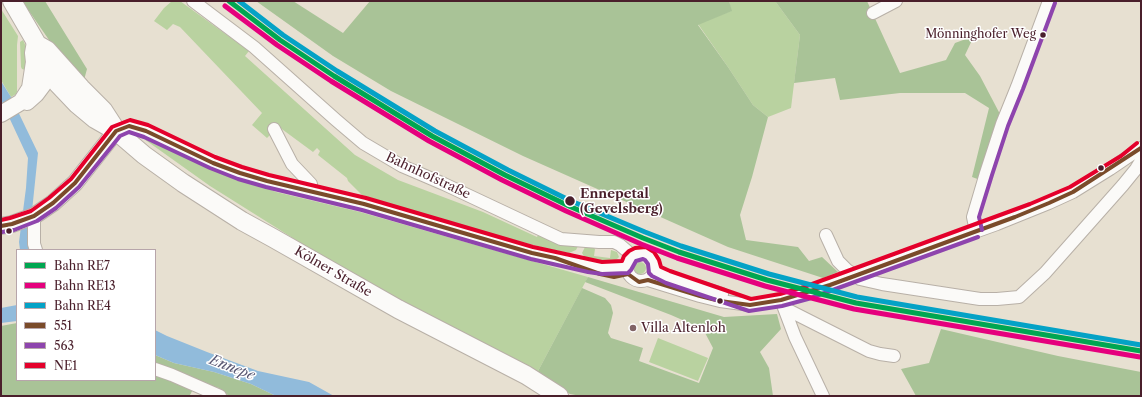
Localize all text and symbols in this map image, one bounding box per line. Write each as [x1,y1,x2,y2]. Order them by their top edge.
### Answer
place label: Mönninghofer Weg [925,28,1036,42]
marker: Mönninghofer Weg [1038,30,1048,40]
street label: Bahnhofstraße [383,150,473,202]
unlabelled marker [1096,163,1106,173]
place label: Ennepetal (Gevelsberg) [580,186,663,217]
marker: Ennepetal (Gevelsberg) [563,194,577,208]
unlabelled marker [4,226,14,236]
street label: Kölner Straße [292,244,374,300]
legend [16,249,156,381]
text: Bahn RE7 [54,258,110,273]
text: Bahn RE13 [54,278,116,293]
unlabelled marker [715,296,725,306]
text: Bahn RE4 [54,298,111,313]
text: 551 [54,318,72,333]
place label: Villa Altenloh [641,320,726,336]
marker: Villa Altenloh [628,323,638,333]
text: 563 [54,338,74,353]
water label: Ennepe [207,352,257,384]
text: NE1 [54,358,77,373]

